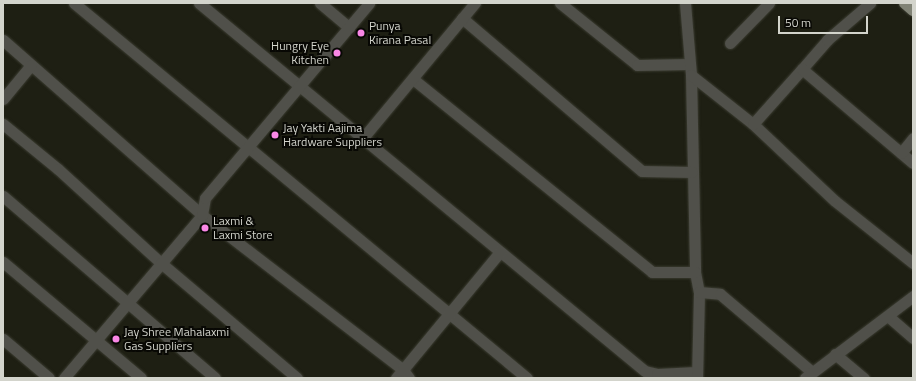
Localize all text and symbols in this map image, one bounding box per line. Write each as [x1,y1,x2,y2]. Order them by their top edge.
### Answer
scale bar [780,8,870,34]
text: 50 m [785,13,811,32]
place label: Punya Kirana Pasal [369,19,431,47]
marker: Punya Kirana Pasal [356,28,366,38]
place label: Hungry Eye Kitchen [271,39,329,67]
marker: Hungry Eye Kitchen [332,48,342,58]
place label: Jay Yakti Aajima Hardware Suppliers [283,121,382,149]
marker: Jay Yakti Aajima Hardware Suppliers [270,130,280,140]
place label: Laxmi & Laxmi Store [213,214,273,242]
marker: Laxmi & Laxmi Store [200,223,210,233]
place label: Jay Shree Mahalaxmi Gas Suppliers [124,325,229,353]
marker: Jay Shree Mahalaxmi Gas Suppliers [111,334,121,344]

